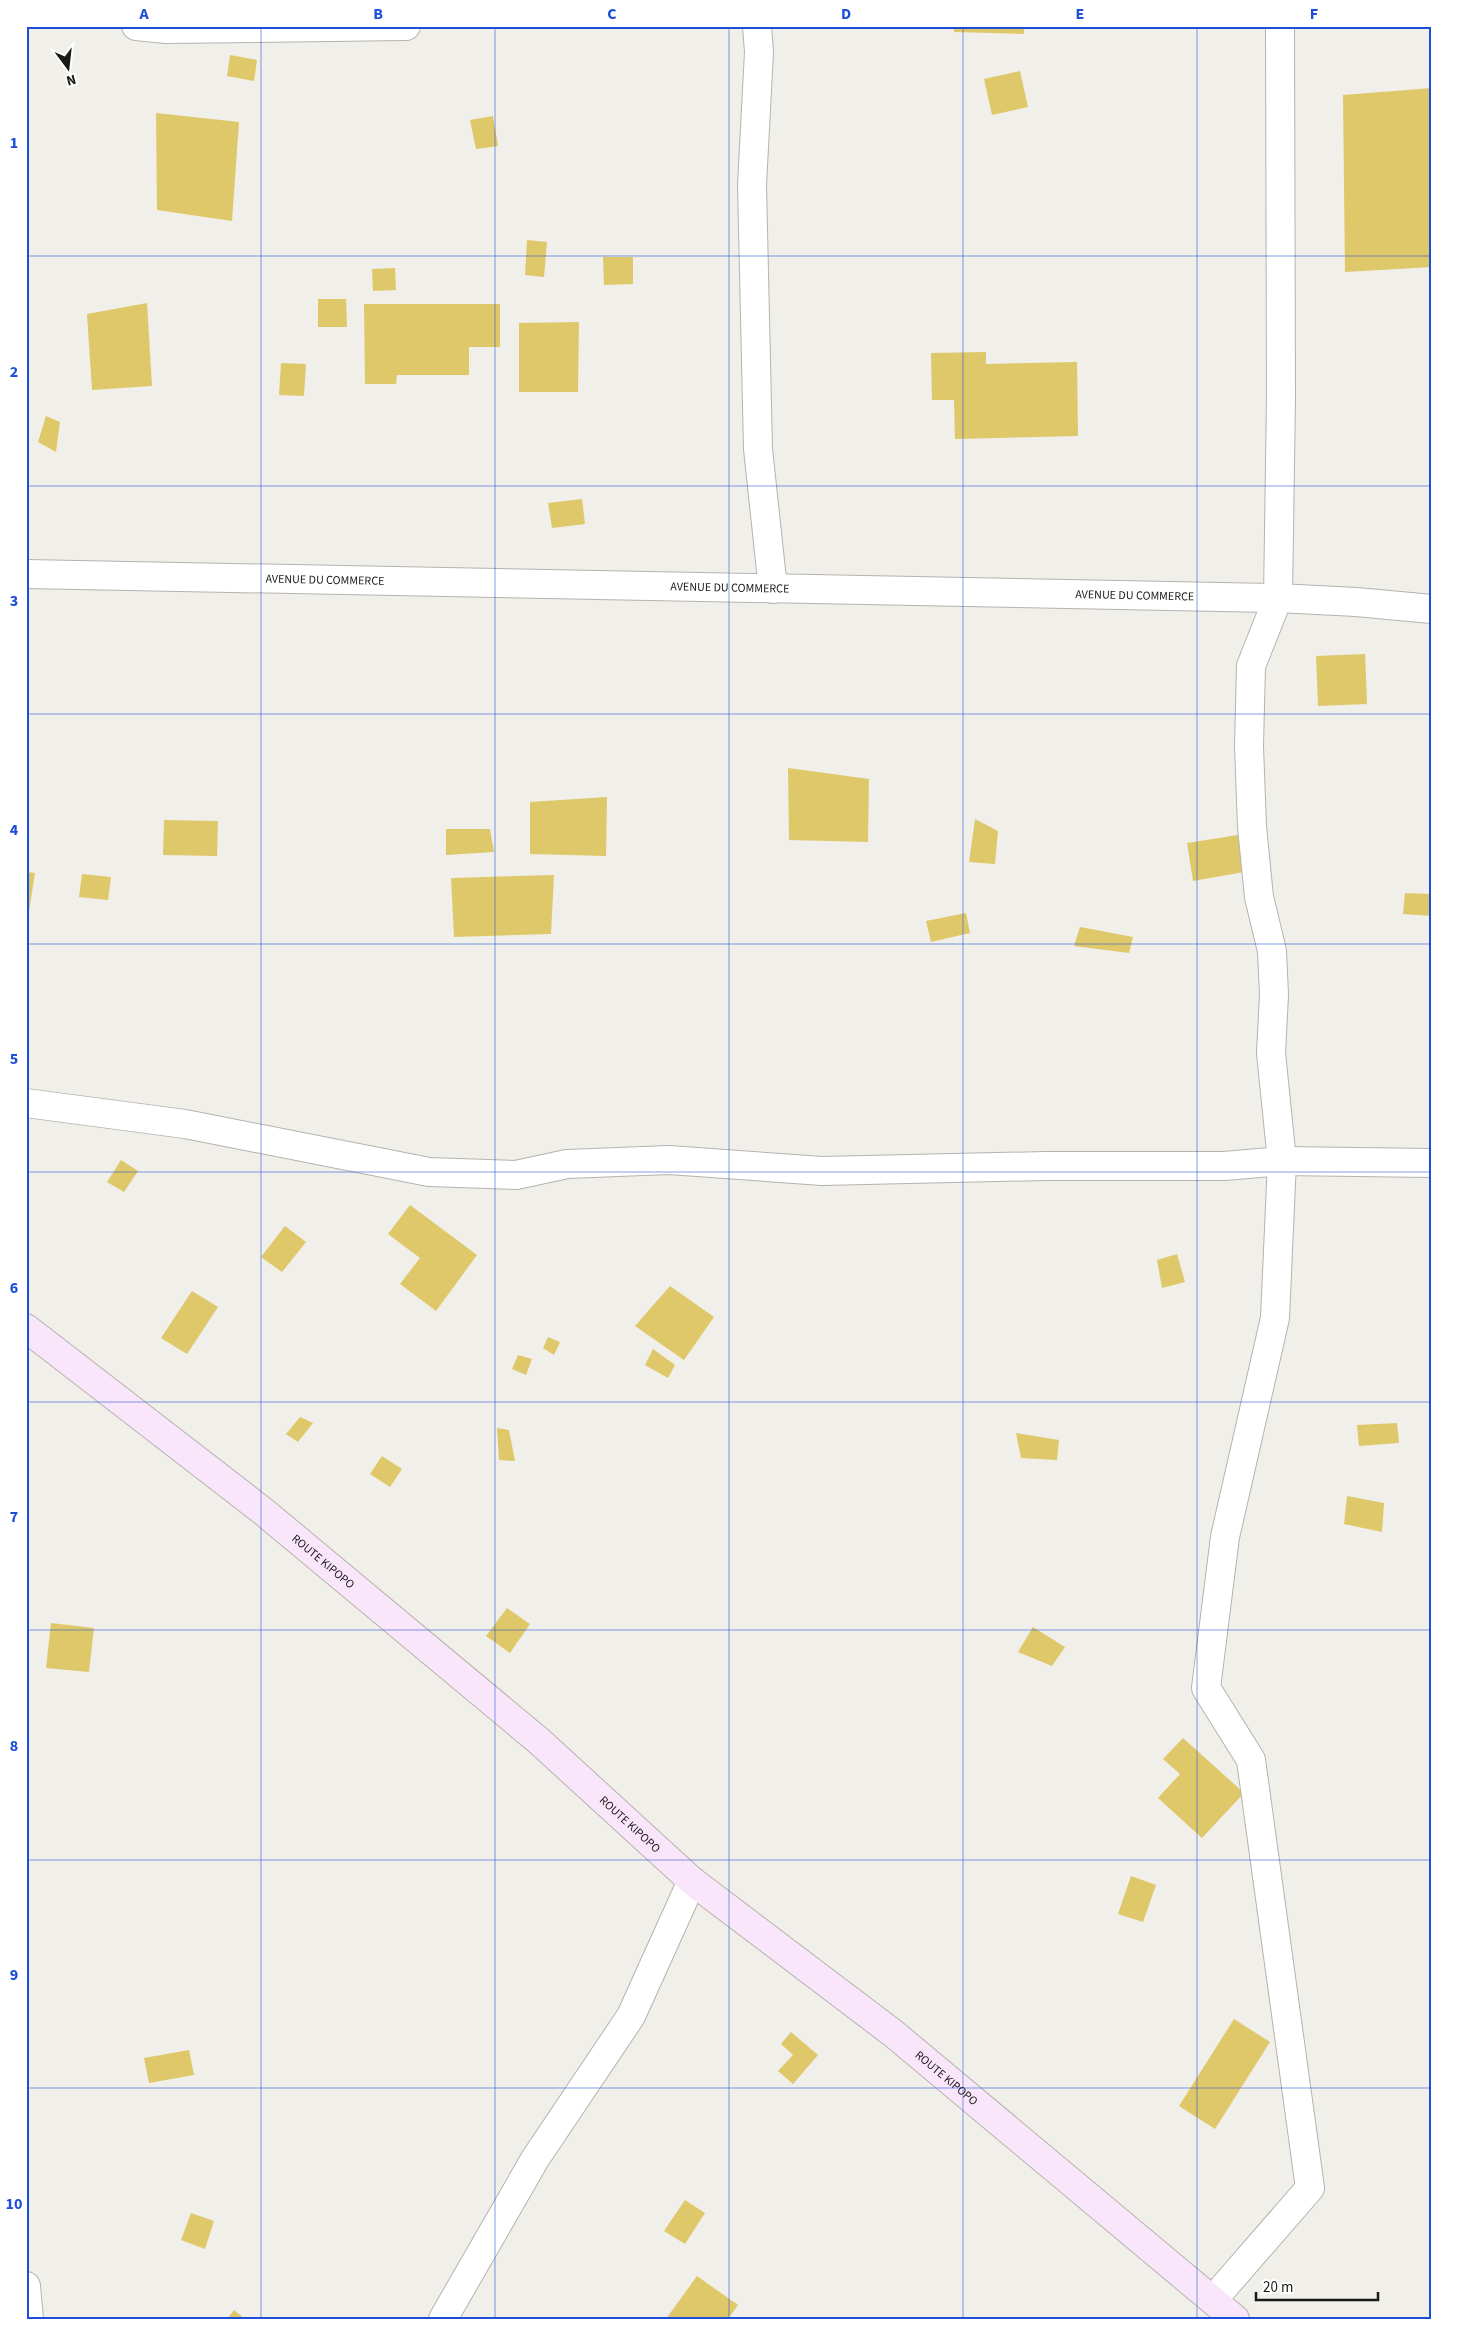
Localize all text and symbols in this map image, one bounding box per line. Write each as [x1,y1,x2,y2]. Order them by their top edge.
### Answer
text: A [138,3,149,25]
text: B [373,3,383,25]
text: C [607,3,617,25]
text: D [841,3,851,25]
text: E [1076,3,1084,25]
text: F [1310,3,1318,25]
north arrow [42,42,92,92]
text: N [64,69,78,90]
text: 1 [10,132,18,154]
text: 2 [10,361,18,383]
street label: AVENUE DU COMMERCE [265,570,385,589]
street label: AVENUE DU COMMERCE [670,578,790,597]
street label: AVENUE DU COMMERCE [1075,586,1194,605]
text: 3 [10,590,18,612]
text: 4 [10,819,19,841]
text: 5 [10,1048,18,1070]
text: 6 [10,1277,18,1299]
text: 7 [10,1506,18,1528]
street label: ROUTE KIPOPO [288,1530,358,1593]
text: 8 [10,1735,18,1757]
street label: ROUTE KIPOPO [596,1792,664,1857]
text: 9 [10,1964,18,1986]
street label: ROUTE KIPOPO [911,2047,982,2109]
text: 10 [6,2193,22,2215]
scale bar [1256,2270,1378,2302]
text: 20 m [1263,2277,1293,2298]

